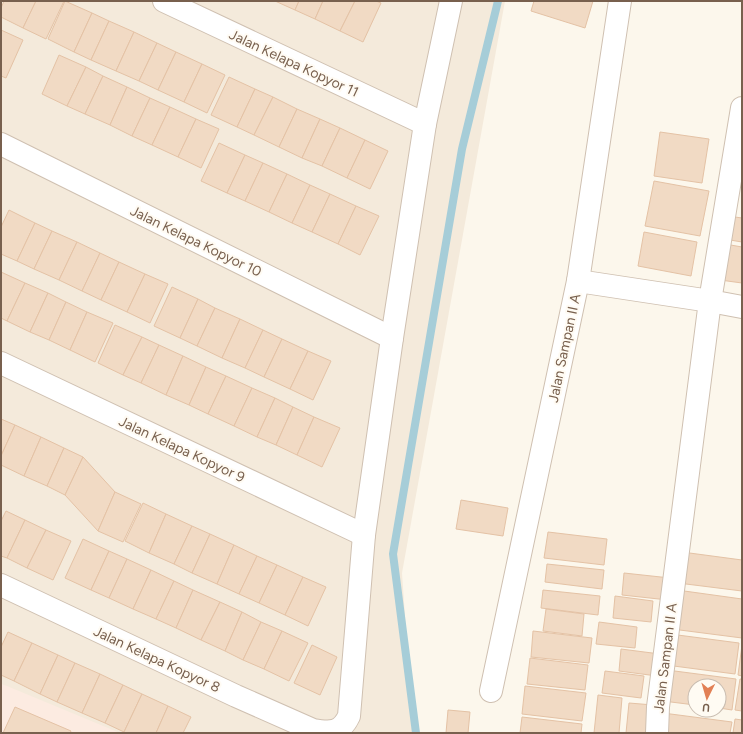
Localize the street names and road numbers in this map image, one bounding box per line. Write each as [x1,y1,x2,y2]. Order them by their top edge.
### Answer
street label: Jalan Kelapa Kopyor 11 [226,26,361,101]
street label: Jalan Kelapa Kopyor 10 [127,202,264,281]
street label: Jalan Sampan II A [545,292,584,404]
street label: Jalan Kelapa Kopyor 9 [116,413,248,486]
street label: Jalan Sampan II A [650,602,681,714]
street label: Jalan Kelapa Kopyor 8 [91,623,223,696]

